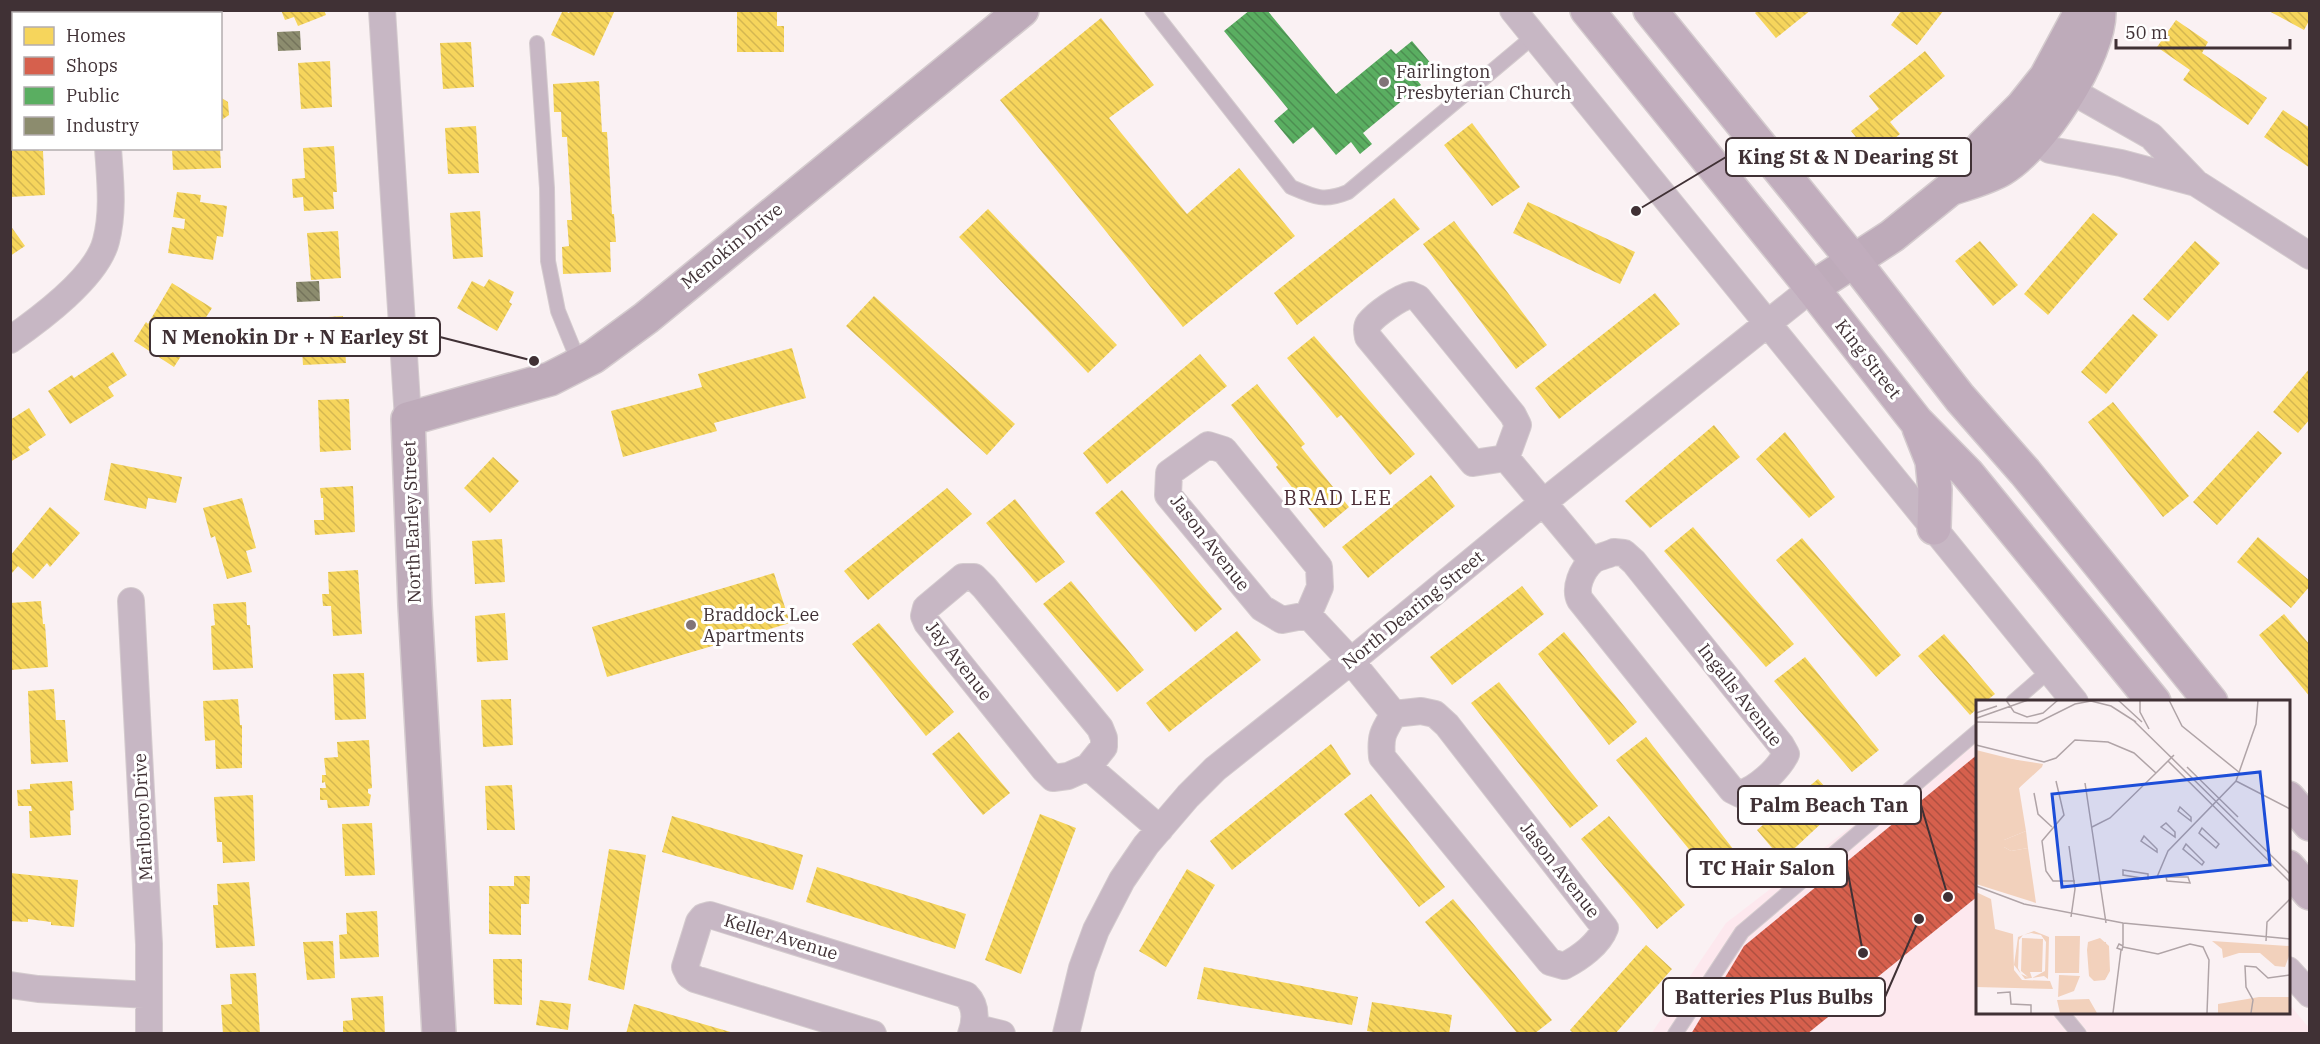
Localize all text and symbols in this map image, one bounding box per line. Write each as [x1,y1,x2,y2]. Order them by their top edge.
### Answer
legend [12,12,222,150]
scale bar [2116,12,2290,50]
text: 50 m [2125,21,2168,44]
text: Homes [66,24,126,47]
text: Shops [66,54,118,77]
place label: Fairlington Presbyterian Church [1396,60,1572,104]
marker: Fairlington Presbyterian Church [1377,75,1391,89]
text: Public [66,84,120,107]
text: Industry [66,114,139,137]
callout: King St & N Dearing St [1726,138,1971,176]
text: King St & N Dearing St [1738,143,1959,170]
street label: Menokin Drive [676,198,787,294]
street label: King Street [1830,314,1907,403]
callout: N Menokin Dr + N Earley St [150,318,440,356]
text: N Menokin Dr + N Earley St [162,323,429,350]
street label: North Earley Street [397,440,426,604]
district label: BRAD LEE [1283,484,1393,511]
street label: Jason Avenue [1166,490,1255,595]
street label: North Dearing Street [1337,545,1488,674]
place label: Braddock Lee Apartments [703,603,819,647]
street label: Jay Avenue [921,616,998,705]
marker: Braddock Lee Apartments [684,618,698,632]
street label: Ingalls Avenue [1693,639,1788,751]
inset map [1976,700,2290,1014]
street label: Marlboro Drive [128,753,157,881]
callout: Palm Beach Tan [1738,786,1921,824]
text: Palm Beach Tan [1750,791,1908,818]
street label: Jason Avenue [1516,817,1605,922]
callout: TC Hair Salon [1687,849,1847,887]
text: TC Hair Salon [1699,854,1835,881]
street label: Keller Avenue [721,908,841,965]
callout: Batteries Plus Bulbs [1663,978,1885,1016]
text: Batteries Plus Bulbs [1675,983,1873,1010]

